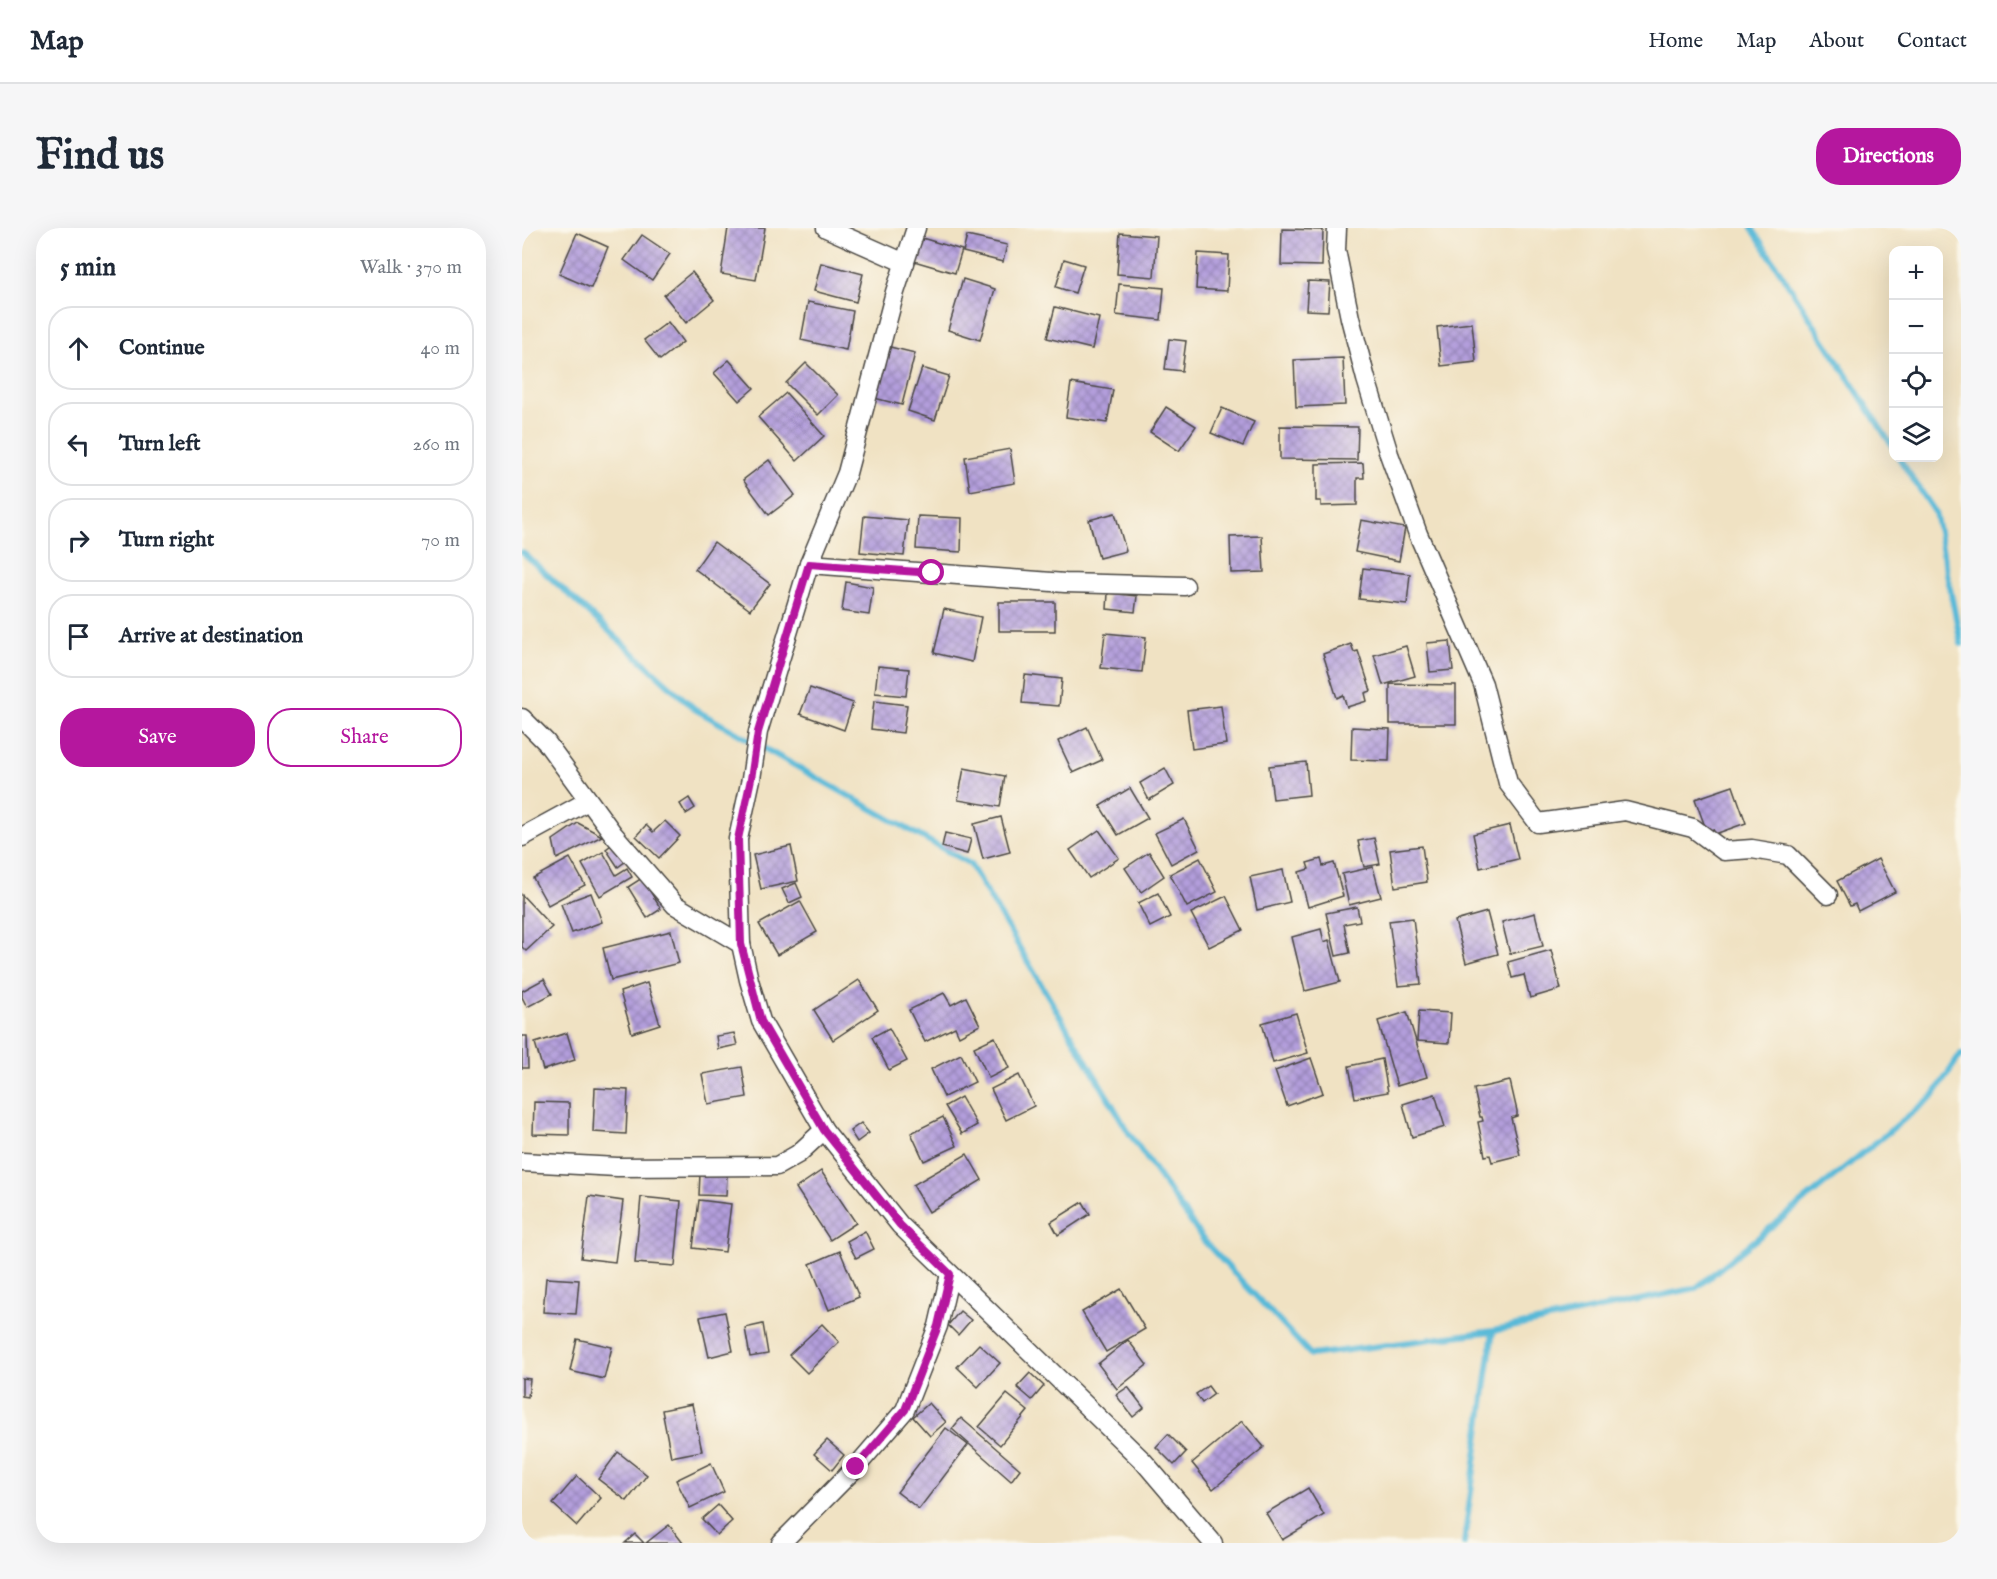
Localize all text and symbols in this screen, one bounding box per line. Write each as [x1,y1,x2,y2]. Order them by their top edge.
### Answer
text: Map [30,24,84,59]
text: Home [1648,28,1703,55]
text: Map [1736,28,1776,55]
text: About [1809,28,1864,55]
text: Contact [1897,28,1967,55]
button: Directions [1816,128,1961,185]
text: Find us [36,130,164,183]
map controls [1889,246,1943,462]
button: + [1889,246,1943,300]
text: 5 min [60,251,116,284]
text: Walk · 370 m [360,255,462,280]
button: − [1889,300,1943,354]
icon: ahead [62,332,95,365]
text: Continue [119,334,205,362]
text: 40 m [421,336,460,361]
button: locate [1889,354,1943,408]
button: layers [1889,408,1943,462]
icon: left [62,428,95,461]
text: Turn left [119,430,201,458]
text: 260 m [413,432,460,457]
icon: right [62,524,95,557]
text: Turn right [119,526,214,554]
text: 70 m [421,528,460,553]
route start [918,559,944,585]
icon: arrive [62,620,95,653]
text: Arrive at destination [119,622,303,650]
button: Save [60,708,255,767]
button: Share [267,708,462,767]
route end [842,1453,868,1479]

